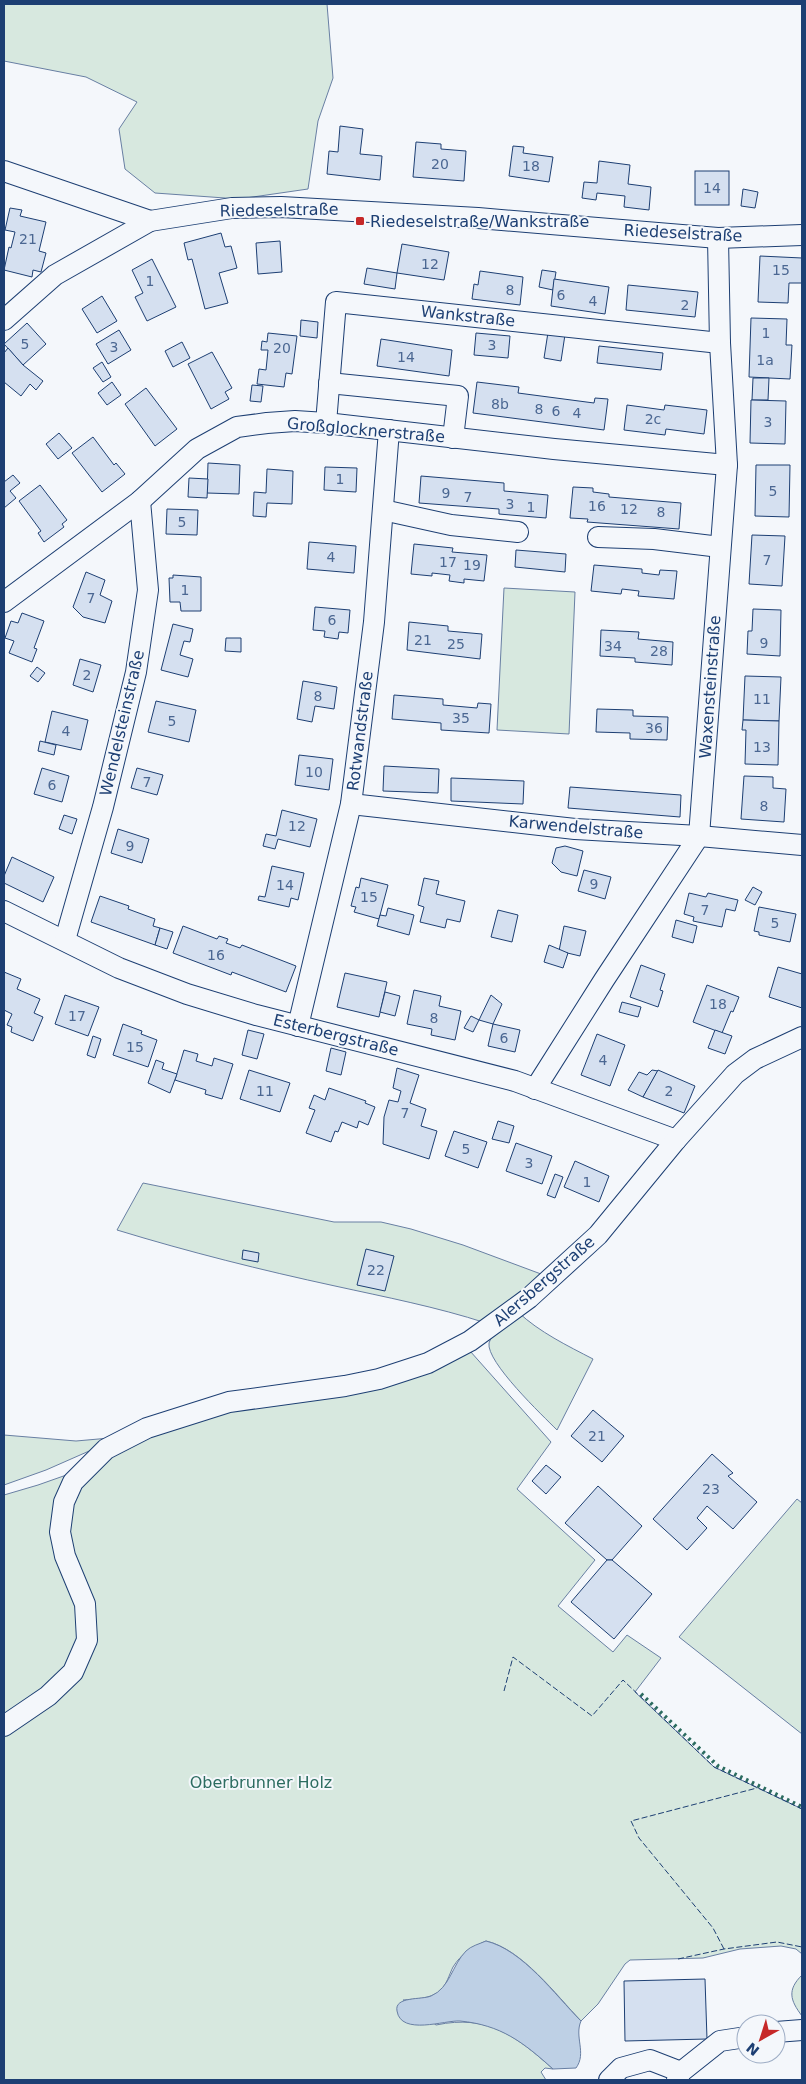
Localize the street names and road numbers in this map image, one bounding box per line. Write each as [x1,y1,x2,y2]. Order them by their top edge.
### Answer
street label: Riedeselstraße [219,199,339,221]
street label: Riedeselstraße [623,220,743,246]
street label: Wankstraße [420,302,516,330]
street label: Großglocknerstraße [286,414,446,446]
street label: Waxensteinstraße [696,615,724,759]
street label: Wendelsteinstraße [96,648,148,798]
street label: Rotwandstraße [343,670,377,792]
street label: Karwendelstraße [508,812,644,842]
street label: Esterbergstraße [271,1010,401,1060]
street label: Alersbergstraße [490,1232,598,1330]

